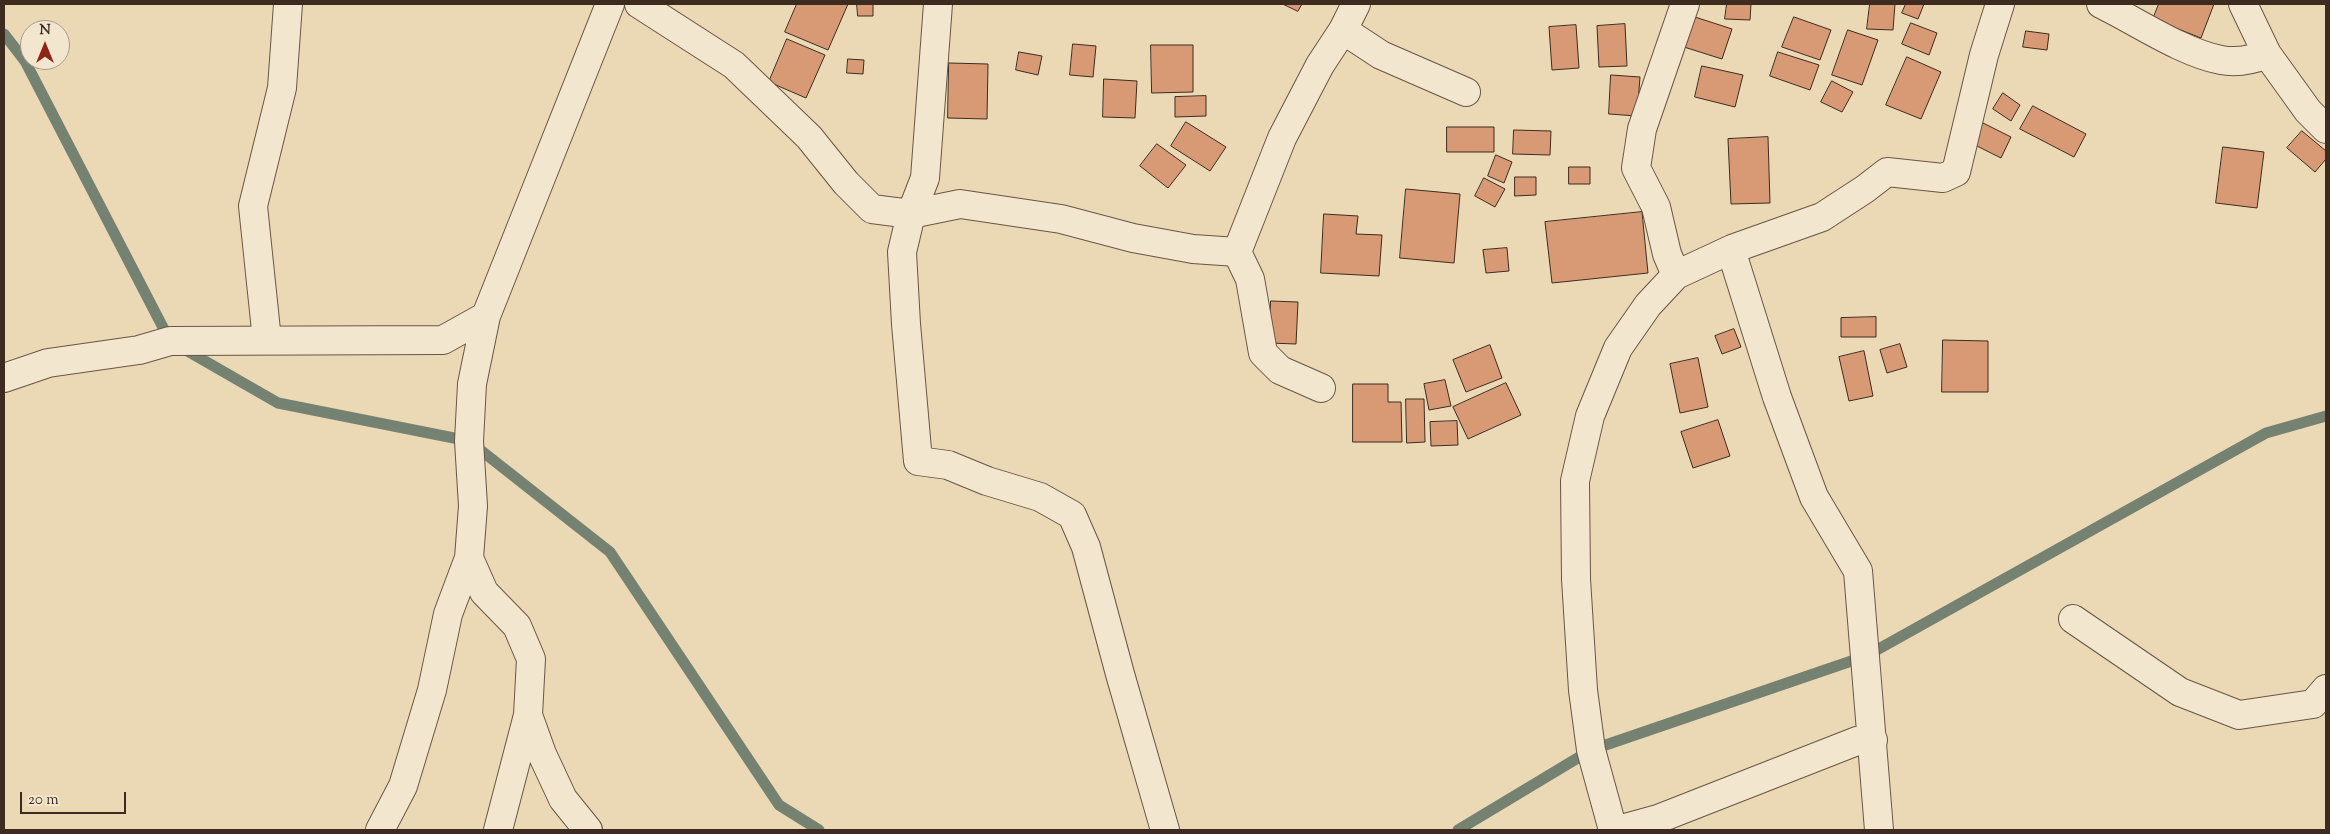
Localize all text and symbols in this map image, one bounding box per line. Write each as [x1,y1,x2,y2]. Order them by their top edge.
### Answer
north arrow [20,20,70,70]
text: N [39,21,51,41]
scale bar [22,782,129,814]
text: 20 m [28,790,59,811]

